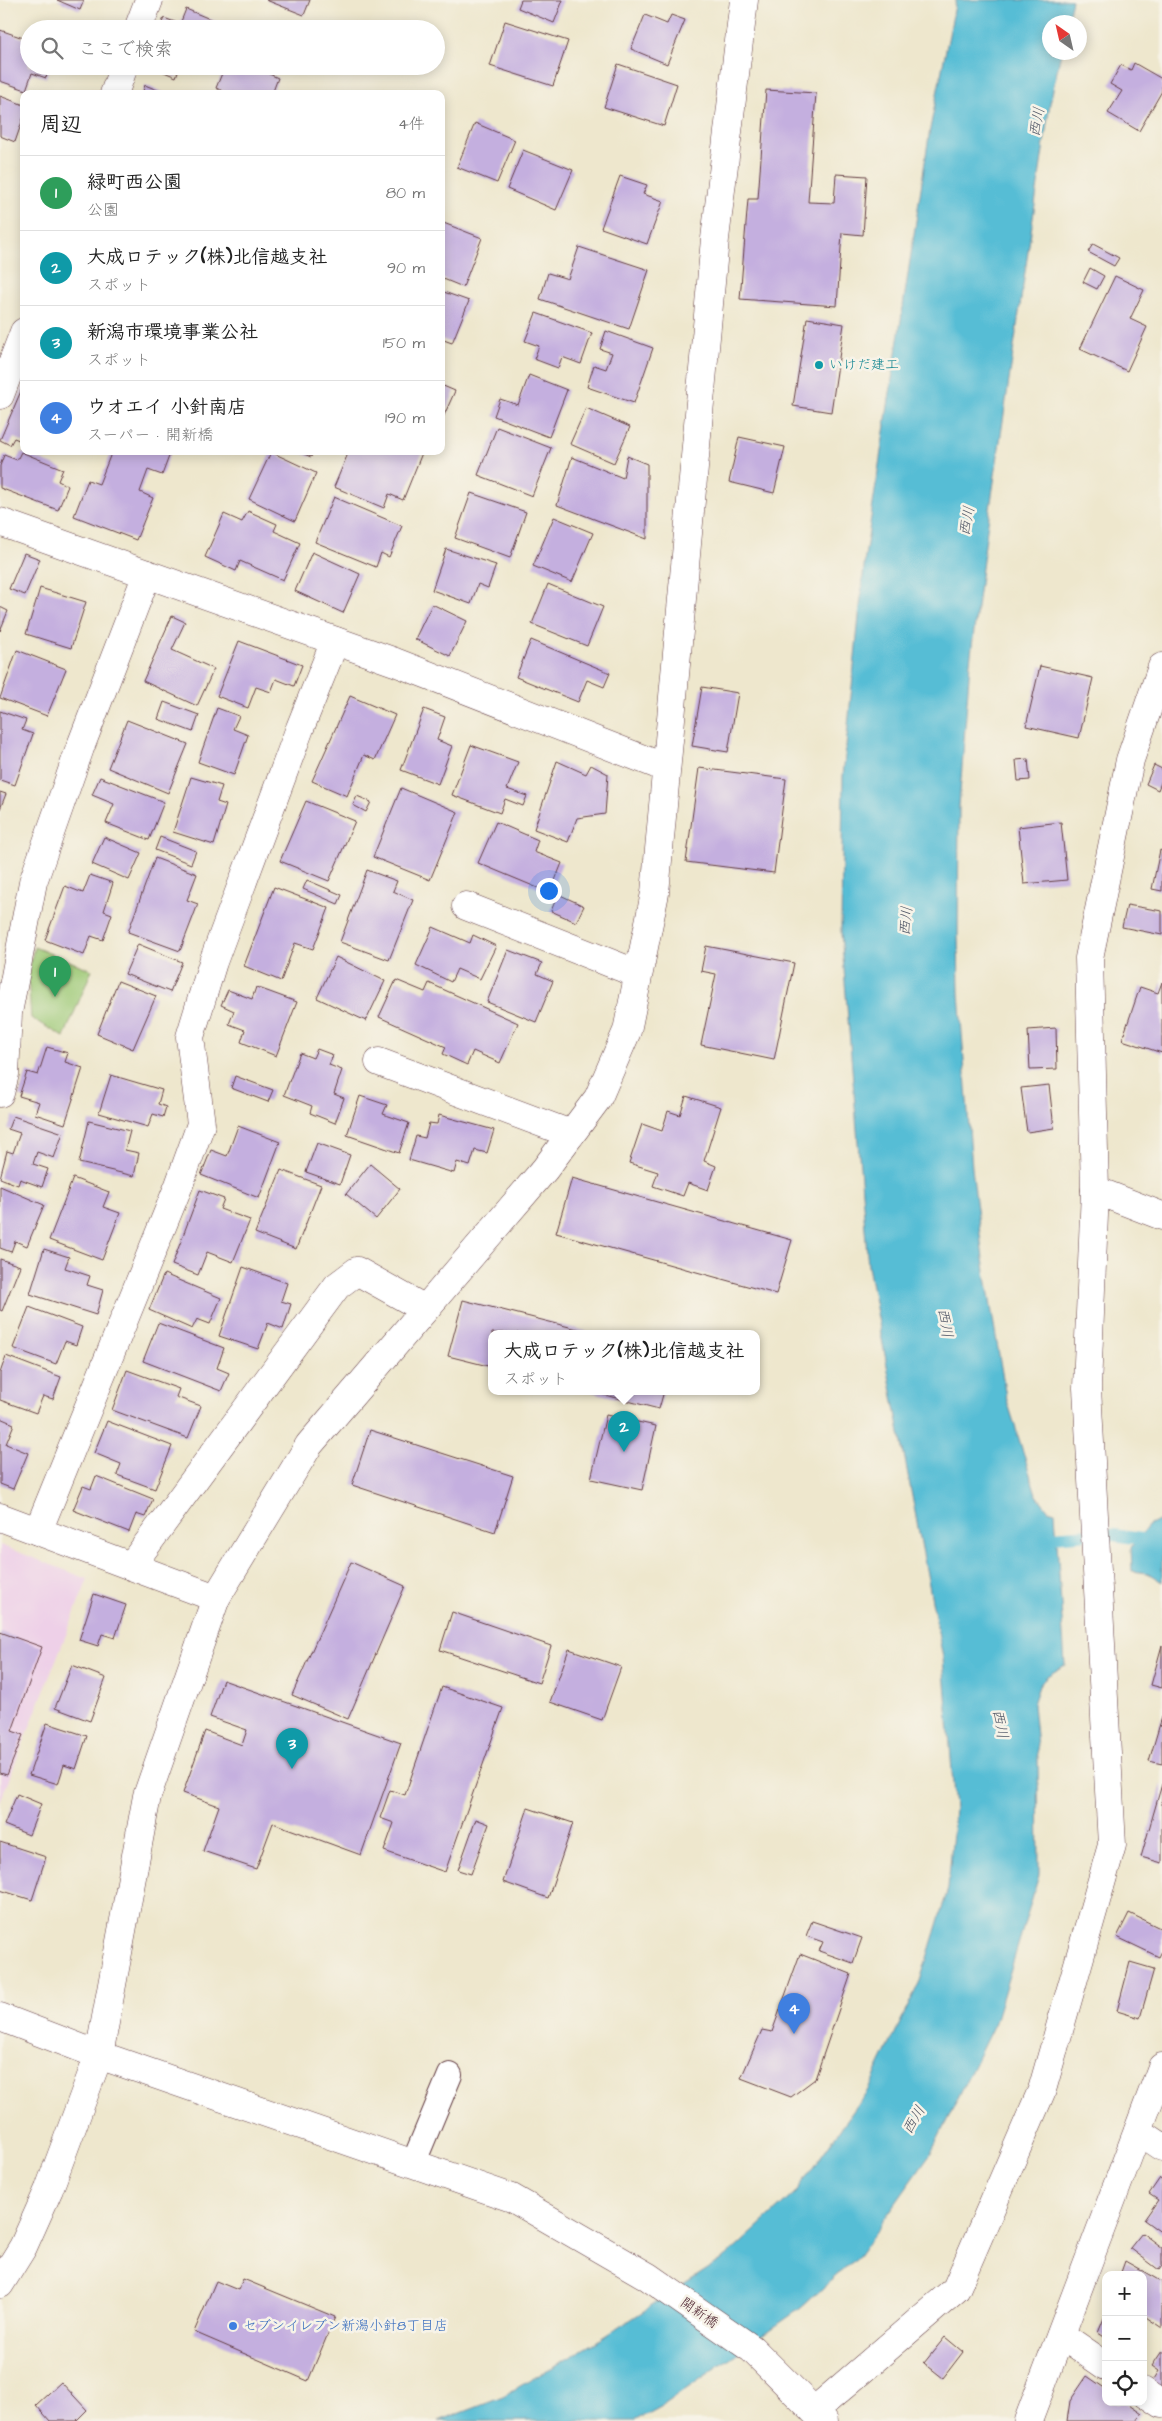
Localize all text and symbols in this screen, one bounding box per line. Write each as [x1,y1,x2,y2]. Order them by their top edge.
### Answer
north arrow [1042,15,1087,60]
search box [20,20,445,75]
icon: search [38,34,66,62]
text: ここで検索 [78,36,173,63]
water label: 西川 [1024,105,1050,139]
text: 周辺 [40,110,82,139]
text: 4件 [398,113,425,135]
text: 緑町西公園 [87,169,182,196]
text: 1 [55,182,57,204]
text: 80 m [386,182,425,204]
text: 公園 [87,199,119,221]
text: 大成ロテック(株)北信越支社 [87,244,327,271]
text: 2 [51,257,61,279]
text: 90 m [387,257,425,279]
text: スポット [87,274,151,296]
text: 新潟市環境事業公社 [87,319,258,346]
text: 3 [52,332,60,354]
text: 150 m [383,332,425,354]
text: スポット [87,349,151,371]
place label: いけだ建工 [829,355,899,375]
marker: いけだ建工 [813,359,825,371]
text: ウオエイ 小針南店 [87,394,247,421]
text: 4 [51,407,61,429]
text: 190 m [385,407,425,429]
text: スーパー · 開新橋 [87,424,213,446]
water label: 西川 [954,504,980,538]
your location [536,878,562,904]
water label: 西川 [894,905,918,937]
pin: 1 [39,956,71,997]
water label: 西川 [932,1306,958,1340]
popup [488,1330,760,1395]
text: 大成ロテック(株)北信越支社 [504,1338,744,1365]
text: スポット [504,1368,568,1390]
pin: 2 [608,1411,640,1452]
water label: 西川 [987,1707,1013,1741]
pin: 3 [276,1728,308,1769]
pin: 4 [778,1993,810,2034]
water label: 西川 [897,2102,931,2138]
map controls [1102,2271,1147,2406]
button: + [1102,2271,1147,2316]
street label: 開新橋 [676,2293,722,2333]
place label: セブンイレブン新潟小針8丁目店 [243,2316,448,2336]
button: − [1102,2316,1147,2361]
marker: セブンイレブン新潟小針8丁目店 [227,2320,239,2332]
button: locate [1102,2361,1147,2406]

